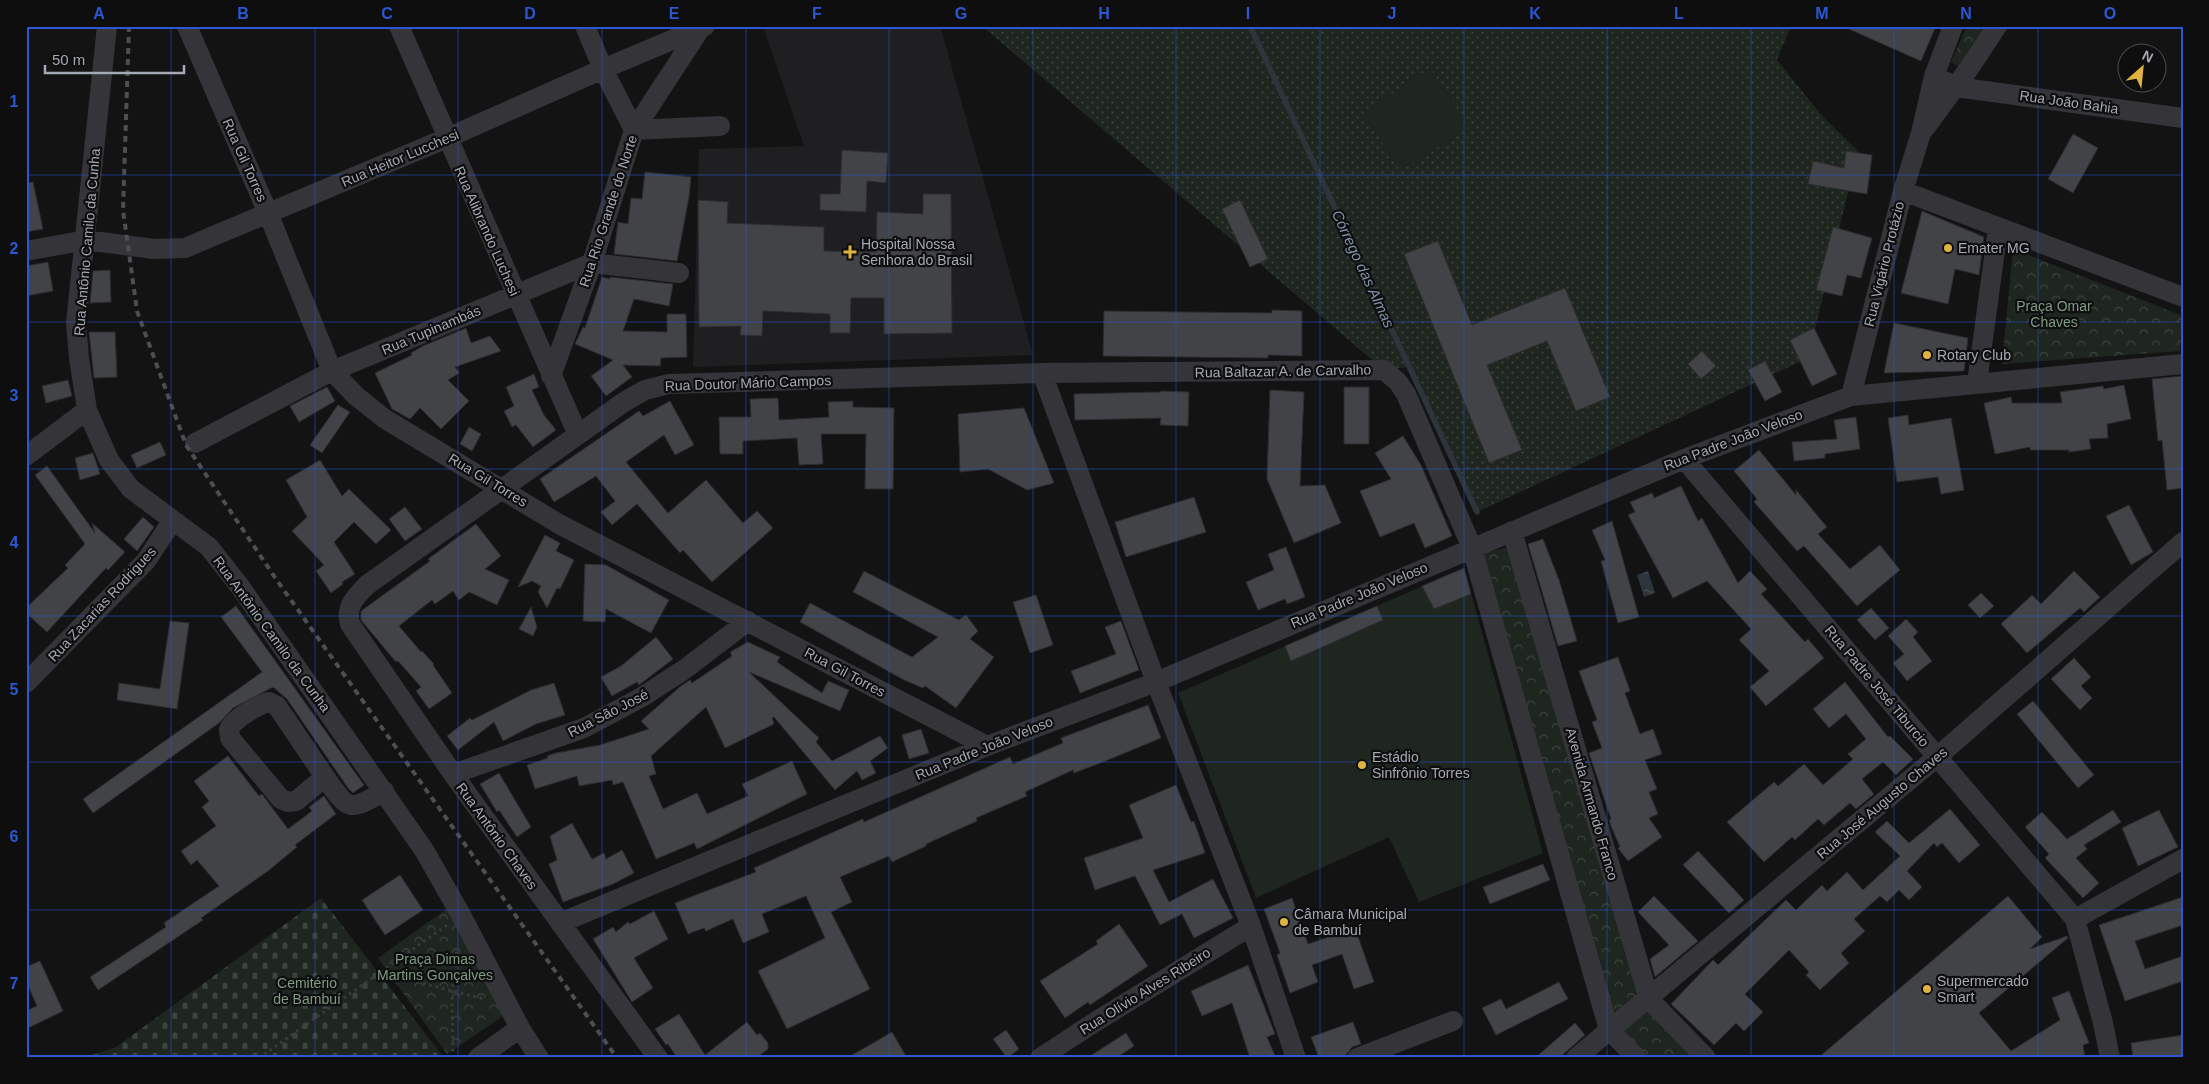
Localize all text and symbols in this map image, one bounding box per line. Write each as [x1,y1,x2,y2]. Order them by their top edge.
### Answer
text: A [93,5,105,22]
text: B [237,5,249,22]
text: C [381,5,393,22]
text: D [524,5,536,22]
text: E [669,5,680,22]
text: F [812,5,822,22]
text: G [955,5,967,22]
text: H [1098,5,1110,22]
text: I [1246,5,1250,22]
text: J [1388,5,1396,22]
text: K [1529,5,1541,22]
text: L [1674,5,1684,22]
text: M [1815,5,1829,22]
text: N [1960,5,1972,22]
text: O [2104,5,2116,22]
scale bar [45,42,184,74]
north arrow [2116,42,2166,92]
text: N [2140,47,2156,66]
text: 50 m [52,51,85,68]
street label: Rua João Bahia [2019,87,2120,117]
text: 1 [10,93,19,110]
street label: Rua Gil Torres [220,116,270,204]
street label: Rua Heitor Lucchesi [339,126,461,190]
street label: Rua Rio Grande do Norte [576,133,640,289]
street label: Rua Antônio Camilo da Cunha [71,147,103,337]
street label: Rua Alibrando Luchesi [451,164,523,298]
street label: Rua Vigário Protázio [1861,200,1907,328]
water label: Córrego das Almas [1329,207,1398,331]
place label: Hospital Nossa Senhora do Brasil [861,236,972,268]
text: 2 [10,240,19,257]
place label: Emater MG [1958,240,2030,256]
marker: Emater MG [1942,242,1954,254]
marker: Hospital Nossa Senhora do Brasil [843,245,857,259]
park label: Praça Omar Chaves [2016,298,2092,330]
street label: Rua Tupinambás [379,302,483,358]
place label: Rotary Club [1937,347,2011,363]
marker: Rotary Club [1921,349,1933,361]
street label: Rua Baltazar A. de Carvalho [1195,361,1372,381]
street label: Rua Doutor Mário Campos [665,372,831,394]
text: 3 [10,387,19,404]
street label: Rua Padre João Veloso [1661,406,1805,474]
street label: Rua Gil Torres [446,450,530,510]
text: 4 [10,534,19,551]
street label: Rua Zacarias Rodrigues [45,543,159,665]
street label: Rua Antônio Camilo da Cunha [210,553,334,715]
street label: Rua Padre João Veloso [1288,559,1430,631]
street label: Rua Padre José Tiburcio [1822,622,1933,750]
street label: Rua Gil Torres [802,644,888,700]
text: 5 [10,681,19,698]
street label: Rua São José [565,686,651,740]
street label: Rua Padre João Veloso [913,713,1055,783]
street label: Avenida Armando Franco [1563,726,1621,882]
street label: Rua José Augusto Chaves [1814,744,1950,862]
place label: Estádio Sinfrônio Torres [1372,749,1470,781]
marker: Estádio Sinfrônio Torres [1356,759,1368,771]
street label: Rua Antônio Chaves [453,780,541,892]
text: 6 [10,828,19,845]
place label: Câmara Municipal de Bambuí [1294,906,1407,938]
marker: Câmara Municipal de Bambuí [1278,916,1290,928]
street label: Rua Olívio Alves Ribeiro [1077,944,1213,1038]
park label: Praça Dimas Martins Gonçalves [377,951,493,983]
place label: Supermercado Smart [1937,973,2029,1005]
text: 7 [10,975,19,992]
park label: Cemitério de Bambuí [273,975,341,1007]
marker: Supermercado Smart [1921,983,1933,995]

